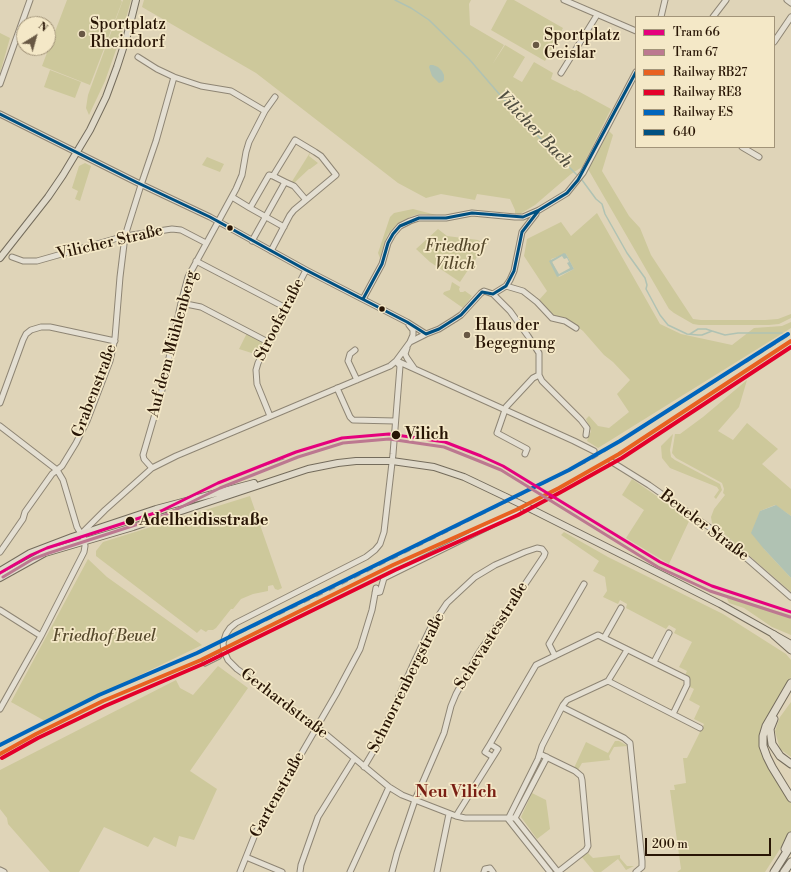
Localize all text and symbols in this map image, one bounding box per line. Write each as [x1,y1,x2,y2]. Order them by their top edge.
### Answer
place label: Sportplatz Rheindorf [90,15,166,53]
north arrow [16,16,56,56]
legend [635,16,775,148]
text: N [35,19,50,35]
text: Tram 66 [673,25,720,40]
place label: Sportplatz Geislar [544,26,620,64]
marker: Sportplatz Rheindorf [77,29,87,39]
marker: Sportplatz Geislar [531,40,541,50]
text: Tram 67 [673,45,718,60]
text: Railway RB27 [673,65,747,80]
text: Railway RE8 [673,85,742,100]
water label: Vilicher Bach [492,87,576,173]
text: Railway ES [673,105,733,120]
text: 640 [673,125,696,140]
street label: Vilicher Straße [55,221,165,265]
unlabelled marker [225,223,235,233]
park label: Friedhof Vilich [425,237,485,275]
street label: Auf dem Mühlenberg [144,269,202,419]
street label: Stroofstraße [251,276,309,364]
unlabelled marker [377,304,387,314]
place label: Haus der Begegnung [475,316,555,354]
marker: Haus der Begegnung [462,330,472,340]
street label: Grabenstraße [68,342,122,440]
place label: Vilich [405,425,449,445]
marker: Vilich [390,429,402,441]
street label: Beueler Straße [656,486,752,566]
place label: Adelheidisstraße [139,511,268,531]
marker: Adelheidisstraße [124,515,136,527]
street label: Schevastesstraße [451,579,533,693]
street label: Schnorrenbergstraße [365,610,449,756]
park label: Friedhof Beuel [52,627,156,647]
street label: Gerhardstraße [236,665,332,743]
street label: Gartenstraße [247,749,309,841]
district label: Neu Vilich [415,783,497,803]
scale bar [647,830,773,856]
text: 200 m [652,837,688,852]

